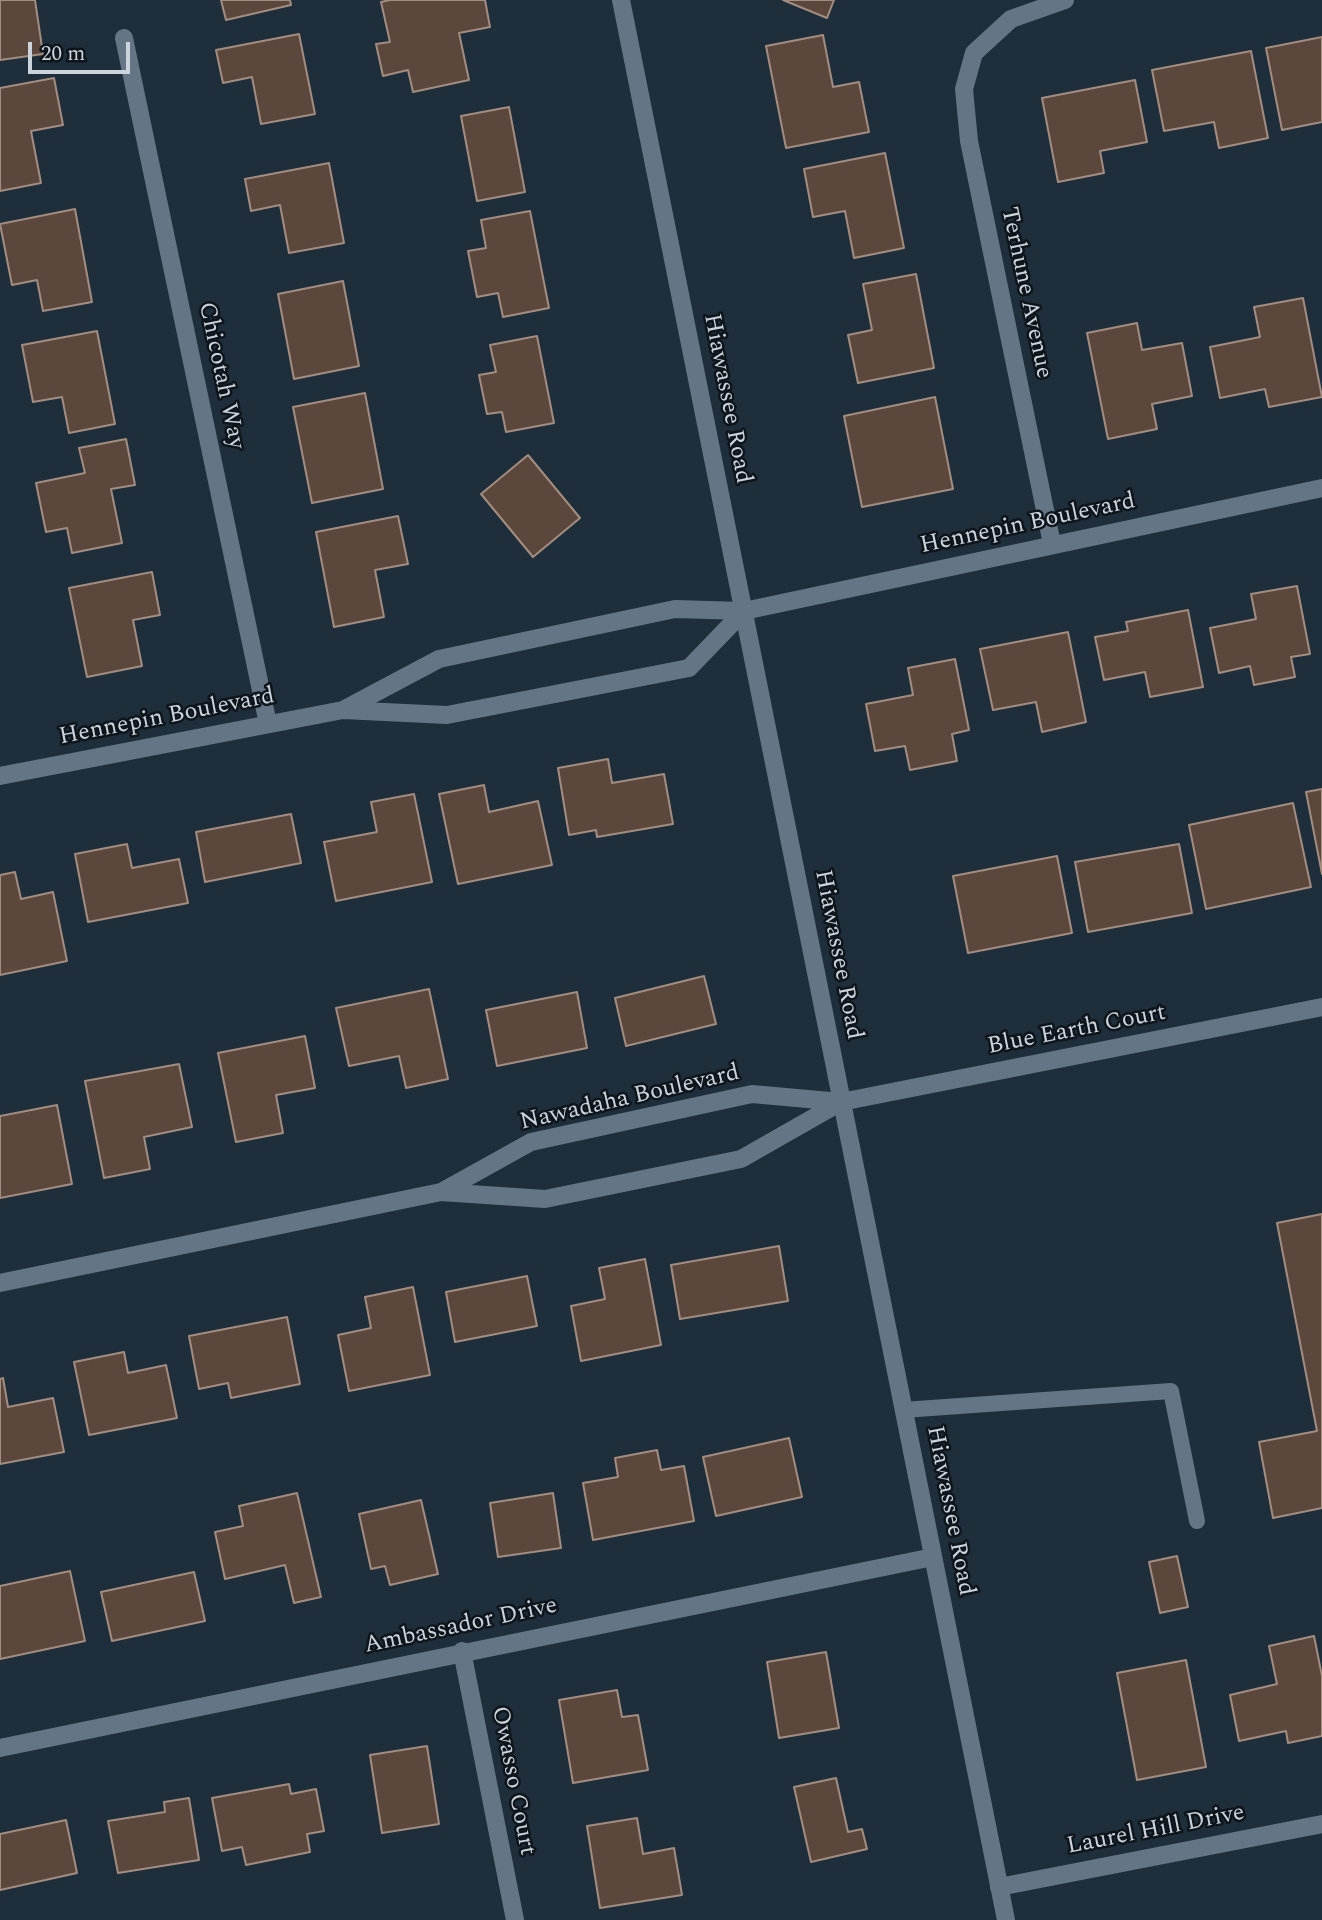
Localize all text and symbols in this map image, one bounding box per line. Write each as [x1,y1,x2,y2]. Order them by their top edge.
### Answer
scale bar [32,28,133,72]
text: 20 m [41,38,85,70]
street label: Terhune Avenue [993,205,1057,381]
street label: Chicotah Way [190,300,250,452]
street label: Hiawassee Road [695,312,757,486]
street label: Hennepin Boulevard [918,488,1138,562]
street label: Hennepin Boulevard [57,683,277,753]
street label: Hiawassee Road [806,868,868,1042]
street label: Blue Earth Court [985,1000,1169,1062]
street label: Nawadaha Boulevard [517,1060,743,1138]
street label: Hiawassee Road [918,1424,980,1598]
street label: Ambassador Drive [362,1592,560,1662]
street label: Owasso Court [483,1704,541,1858]
street label: Laurel Hill Drive [1065,1800,1247,1862]

